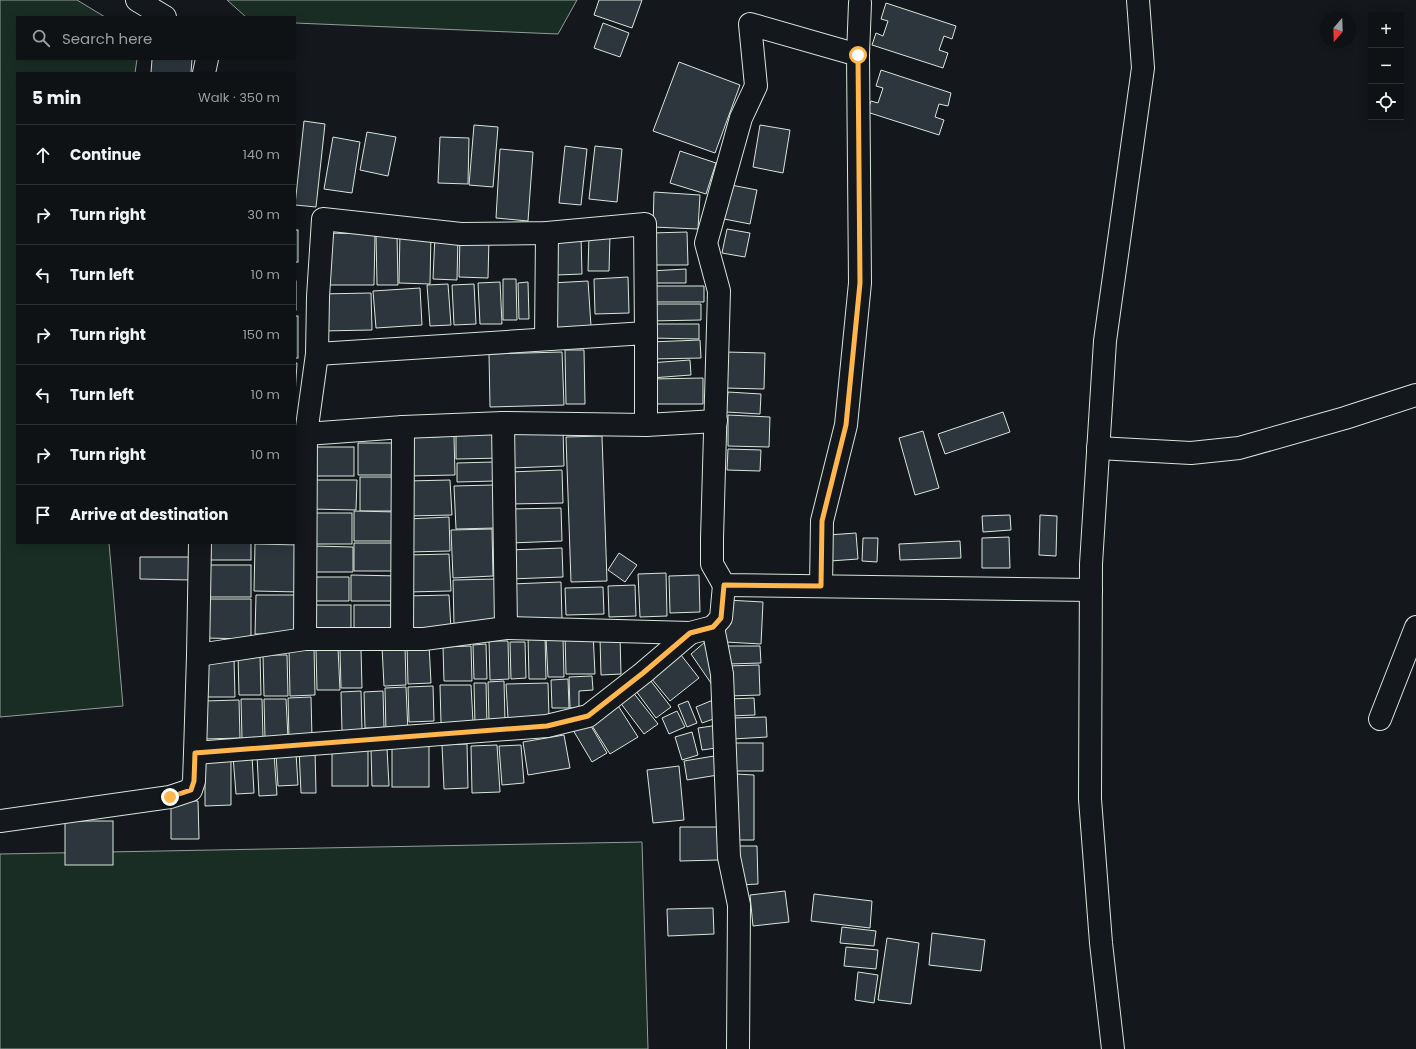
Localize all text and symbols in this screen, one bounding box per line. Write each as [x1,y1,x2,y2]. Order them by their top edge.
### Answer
north arrow [1320,12,1356,48]
map controls [1368,12,1404,120]
button: + [1368,12,1404,48]
search box [16,16,296,60]
icon: search [30,27,52,49]
text: Search here [62,28,152,49]
route start [849,46,867,64]
button: − [1368,48,1404,84]
button: locate [1368,84,1404,120]
text: 5 min [32,86,81,110]
text: Walk · 350 m [198,88,280,107]
icon: ahead [32,144,54,166]
text: Continue [70,144,141,165]
text: 140 m [243,145,280,164]
icon: right [32,204,54,226]
text: Turn right [70,204,146,225]
text: 30 m [247,205,280,224]
icon: left [32,264,54,286]
text: Turn left [70,264,134,285]
text: 10 m [251,265,280,284]
icon: right [32,324,54,346]
text: Turn right [70,324,146,345]
text: 150 m [243,325,280,344]
icon: left [32,384,54,406]
text: Turn left [70,384,134,405]
text: 10 m [251,385,280,404]
icon: right [32,444,54,466]
text: Turn right [70,444,146,465]
text: 10 m [251,445,280,464]
icon: arrive [32,504,54,526]
text: Arrive at destination [70,504,228,525]
route end [161,788,179,806]

